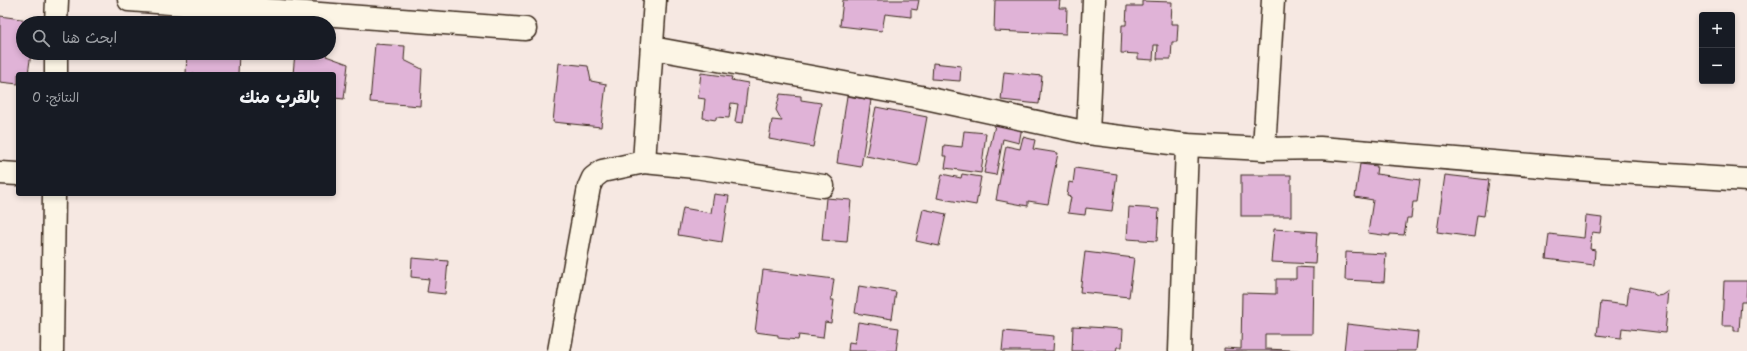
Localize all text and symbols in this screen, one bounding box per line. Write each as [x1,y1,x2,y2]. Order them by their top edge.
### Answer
map controls [1699,12,1735,84]
button: + [1699,12,1735,48]
search box [16,16,336,60]
icon: search [30,27,52,49]
text: ابحث هنا [62,28,117,48]
button: − [1699,48,1735,84]
text: بالقرب منك [240,86,320,108]
text: النتائج: 0 [32,89,79,106]

